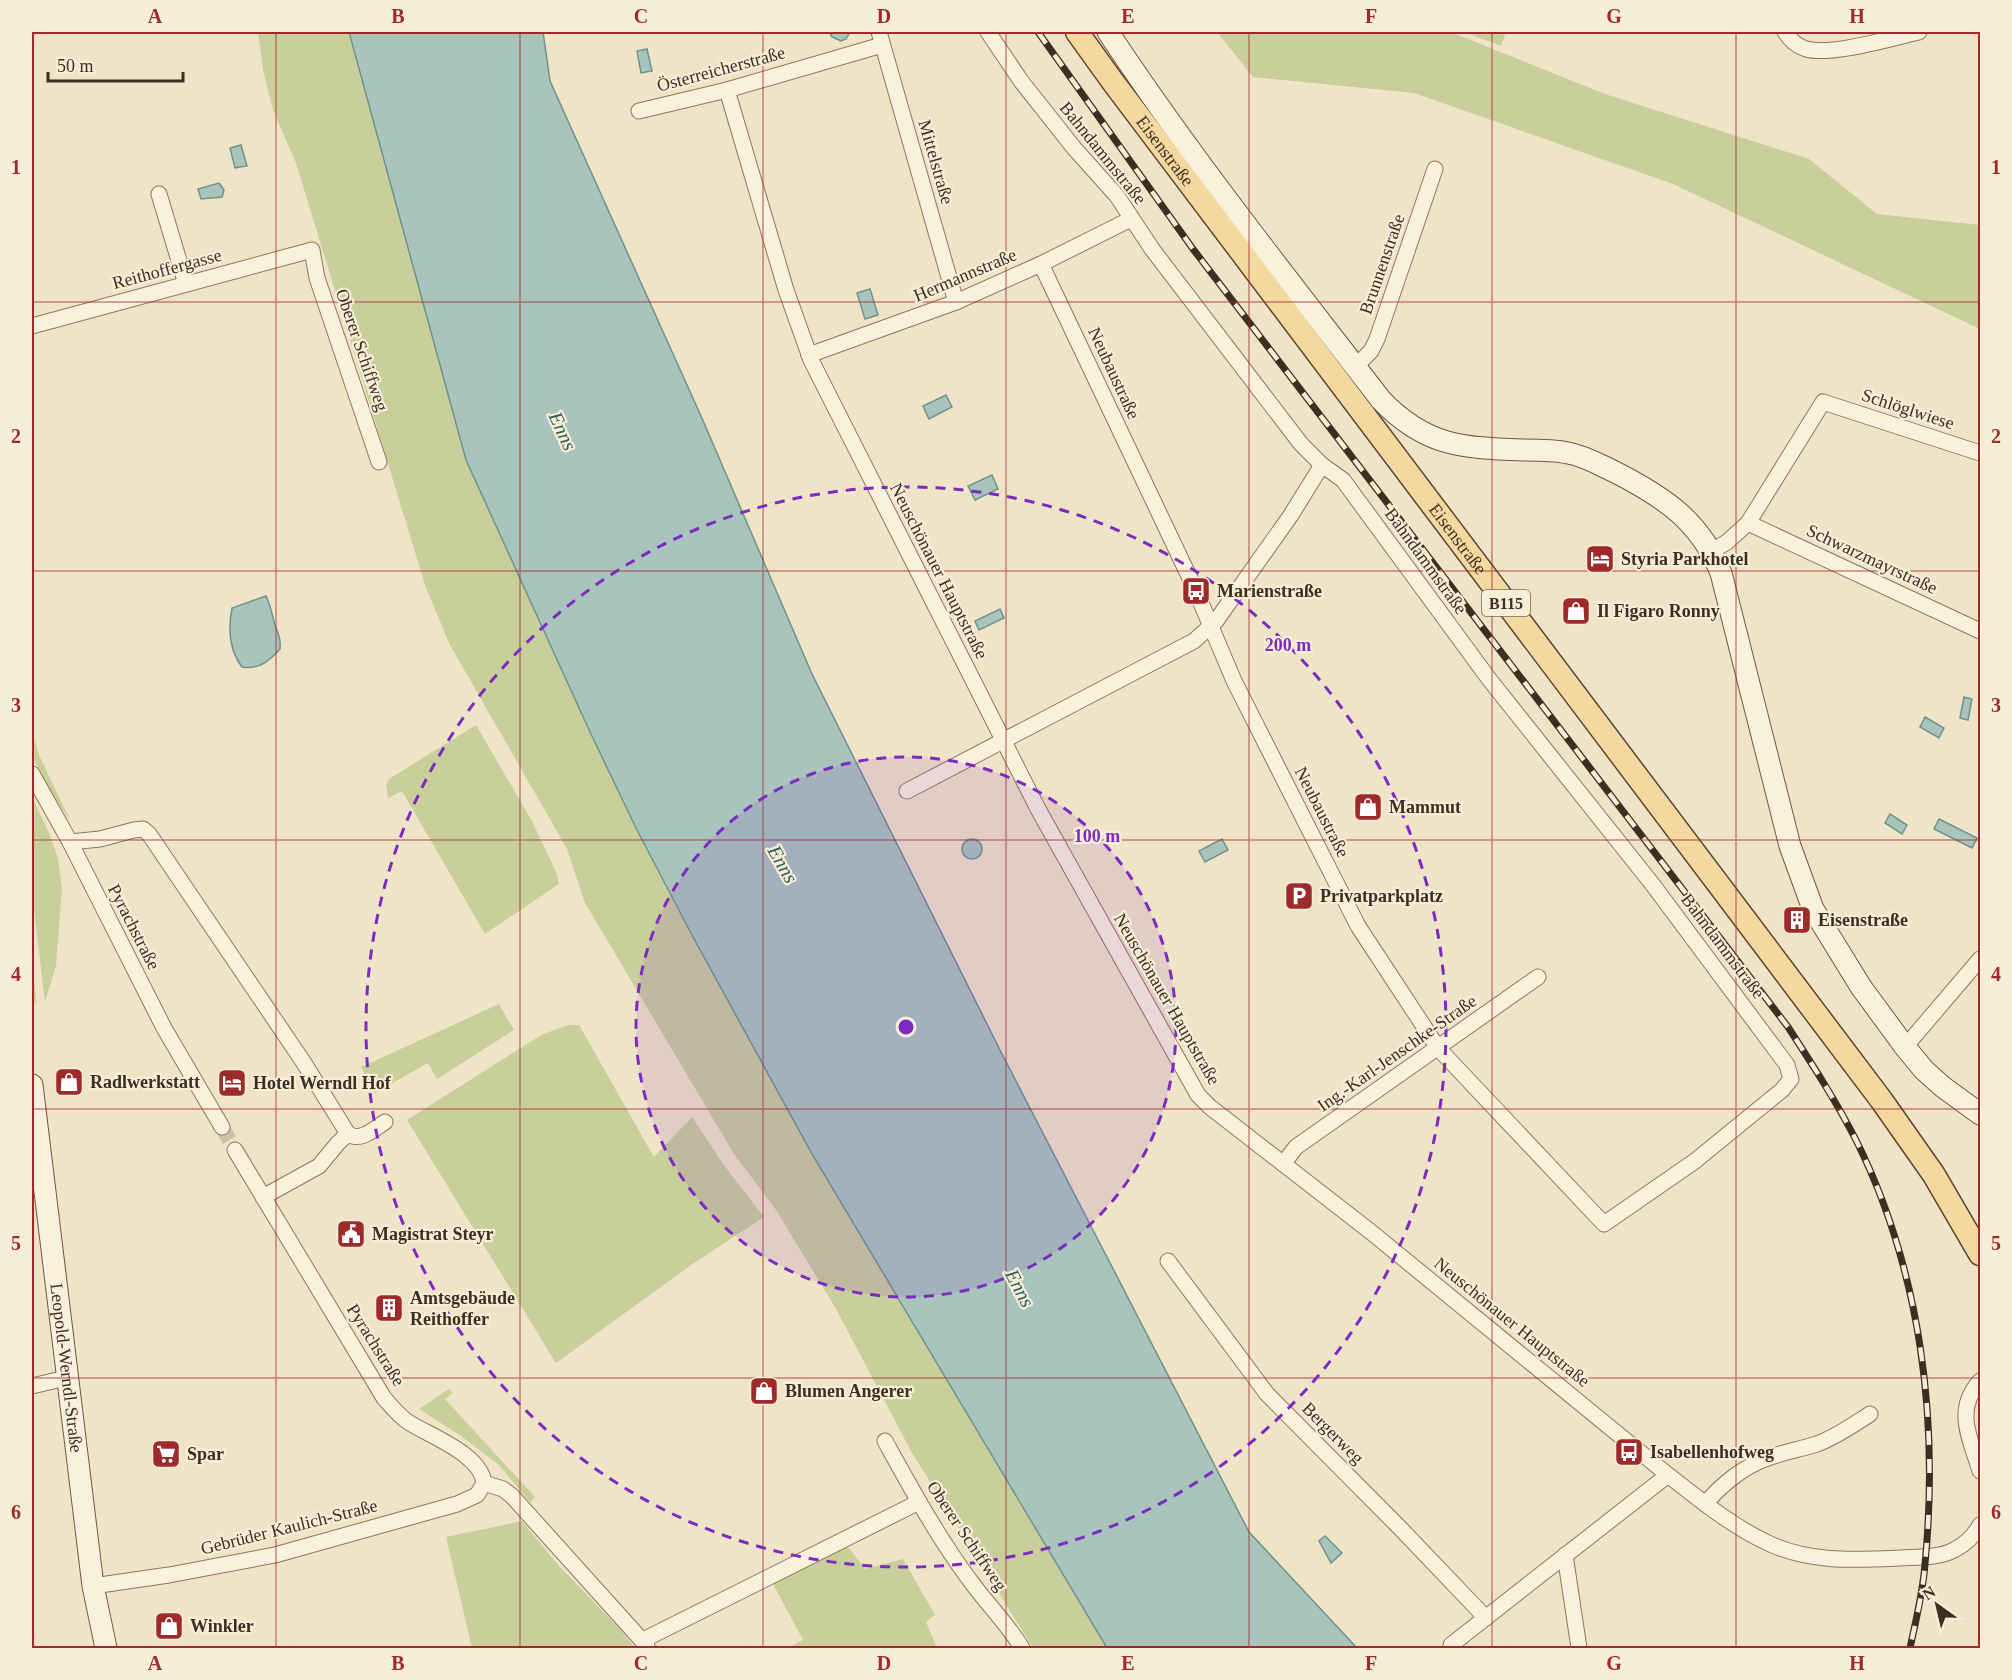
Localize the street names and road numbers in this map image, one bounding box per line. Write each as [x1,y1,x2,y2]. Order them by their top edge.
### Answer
street label: Österreicherstraße [655,42,787,96]
street label: Bahndammstraße [1056,98,1150,208]
street label: Eisenstraße [1132,112,1198,190]
street label: Mittelstraße [914,117,958,207]
street label: Brunnenstraße [1355,211,1409,317]
street label: Hermannstraße [910,244,1020,306]
street label: Reithoffergasse [110,245,224,293]
street label: Oberer Schiffweg [332,286,392,414]
street label: Neubaustraße [1084,324,1144,422]
street label: Schlöglwiese [1859,385,1957,433]
street label: Neuschönauer Hauptstraße [886,480,992,662]
street label: Eisenstraße [1425,500,1491,578]
street label: Bahndammstraße [1381,504,1471,618]
street label: Schwarzmayrstraße [1803,520,1941,598]
road number: B115 [1482,590,1530,616]
street label: Neubaustraße [1291,763,1353,861]
street label: Pyrachstraße [104,881,164,973]
street label: Bahndammstraße [1677,890,1769,1002]
street label: Neuschönauer Hauptstraße [1110,910,1224,1088]
street label: Ing.-Karl-Jenschke-Straße [1314,990,1480,1116]
street label: Neuschönauer Hauptstraße [1430,1253,1594,1391]
street label: Leopold-Werndl-Straße [46,1282,87,1454]
street label: Pyrachstraße [343,1300,409,1390]
street label: Bergerweg [1298,1398,1368,1468]
street label: Oberer Schiffweg [923,1477,1011,1595]
street label: Gebrüder Kaulich-Straße [199,1495,379,1559]

